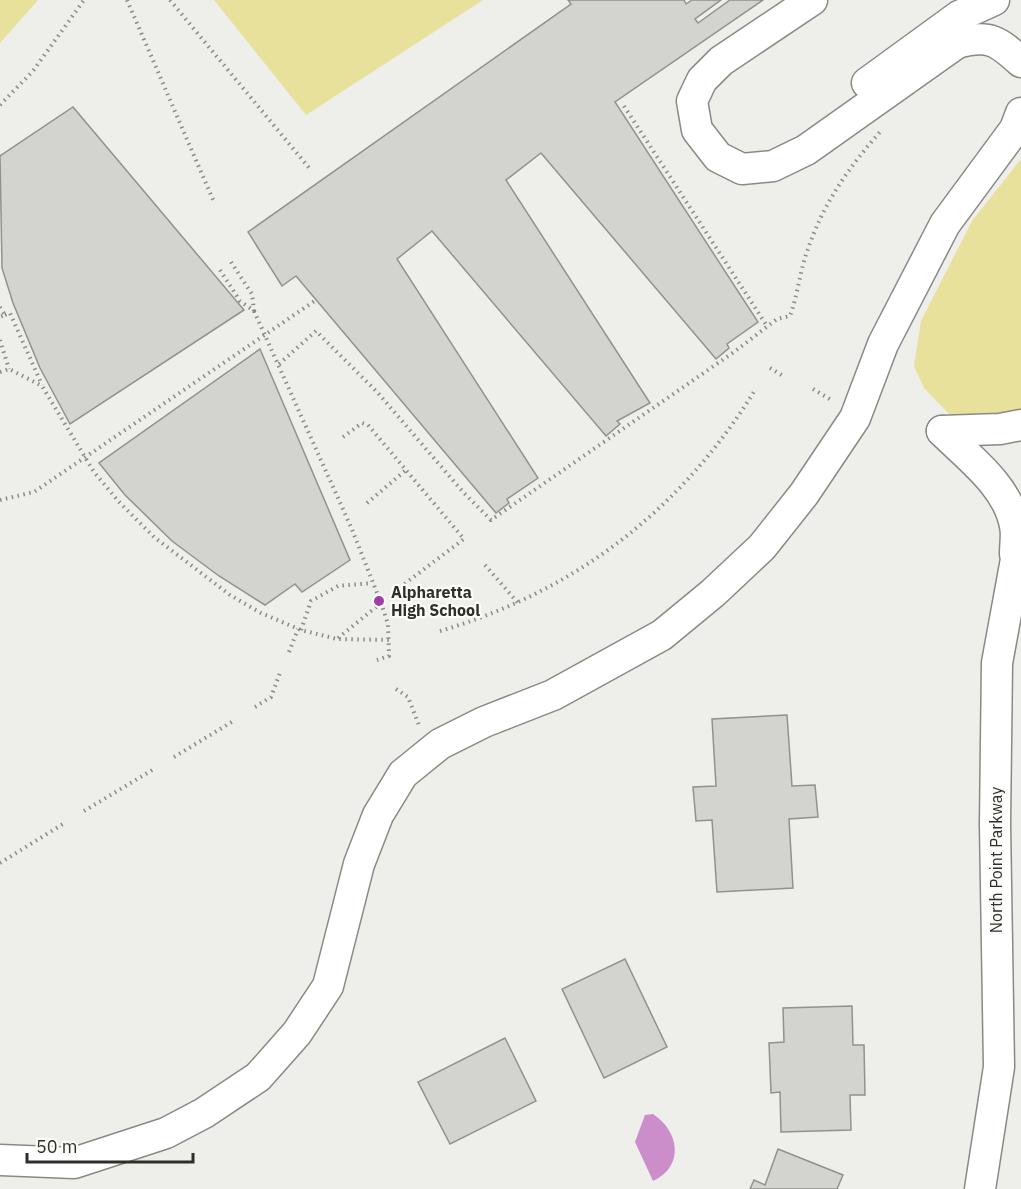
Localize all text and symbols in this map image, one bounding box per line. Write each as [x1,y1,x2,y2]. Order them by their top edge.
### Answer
place label: Alpharetta High School [391,582,480,620]
marker: Alpharetta High School [372,594,386,608]
street label: North Point Parkway [986,787,1006,933]
scale bar [27,1126,194,1164]
text: 50 m [36,1135,78,1158]

